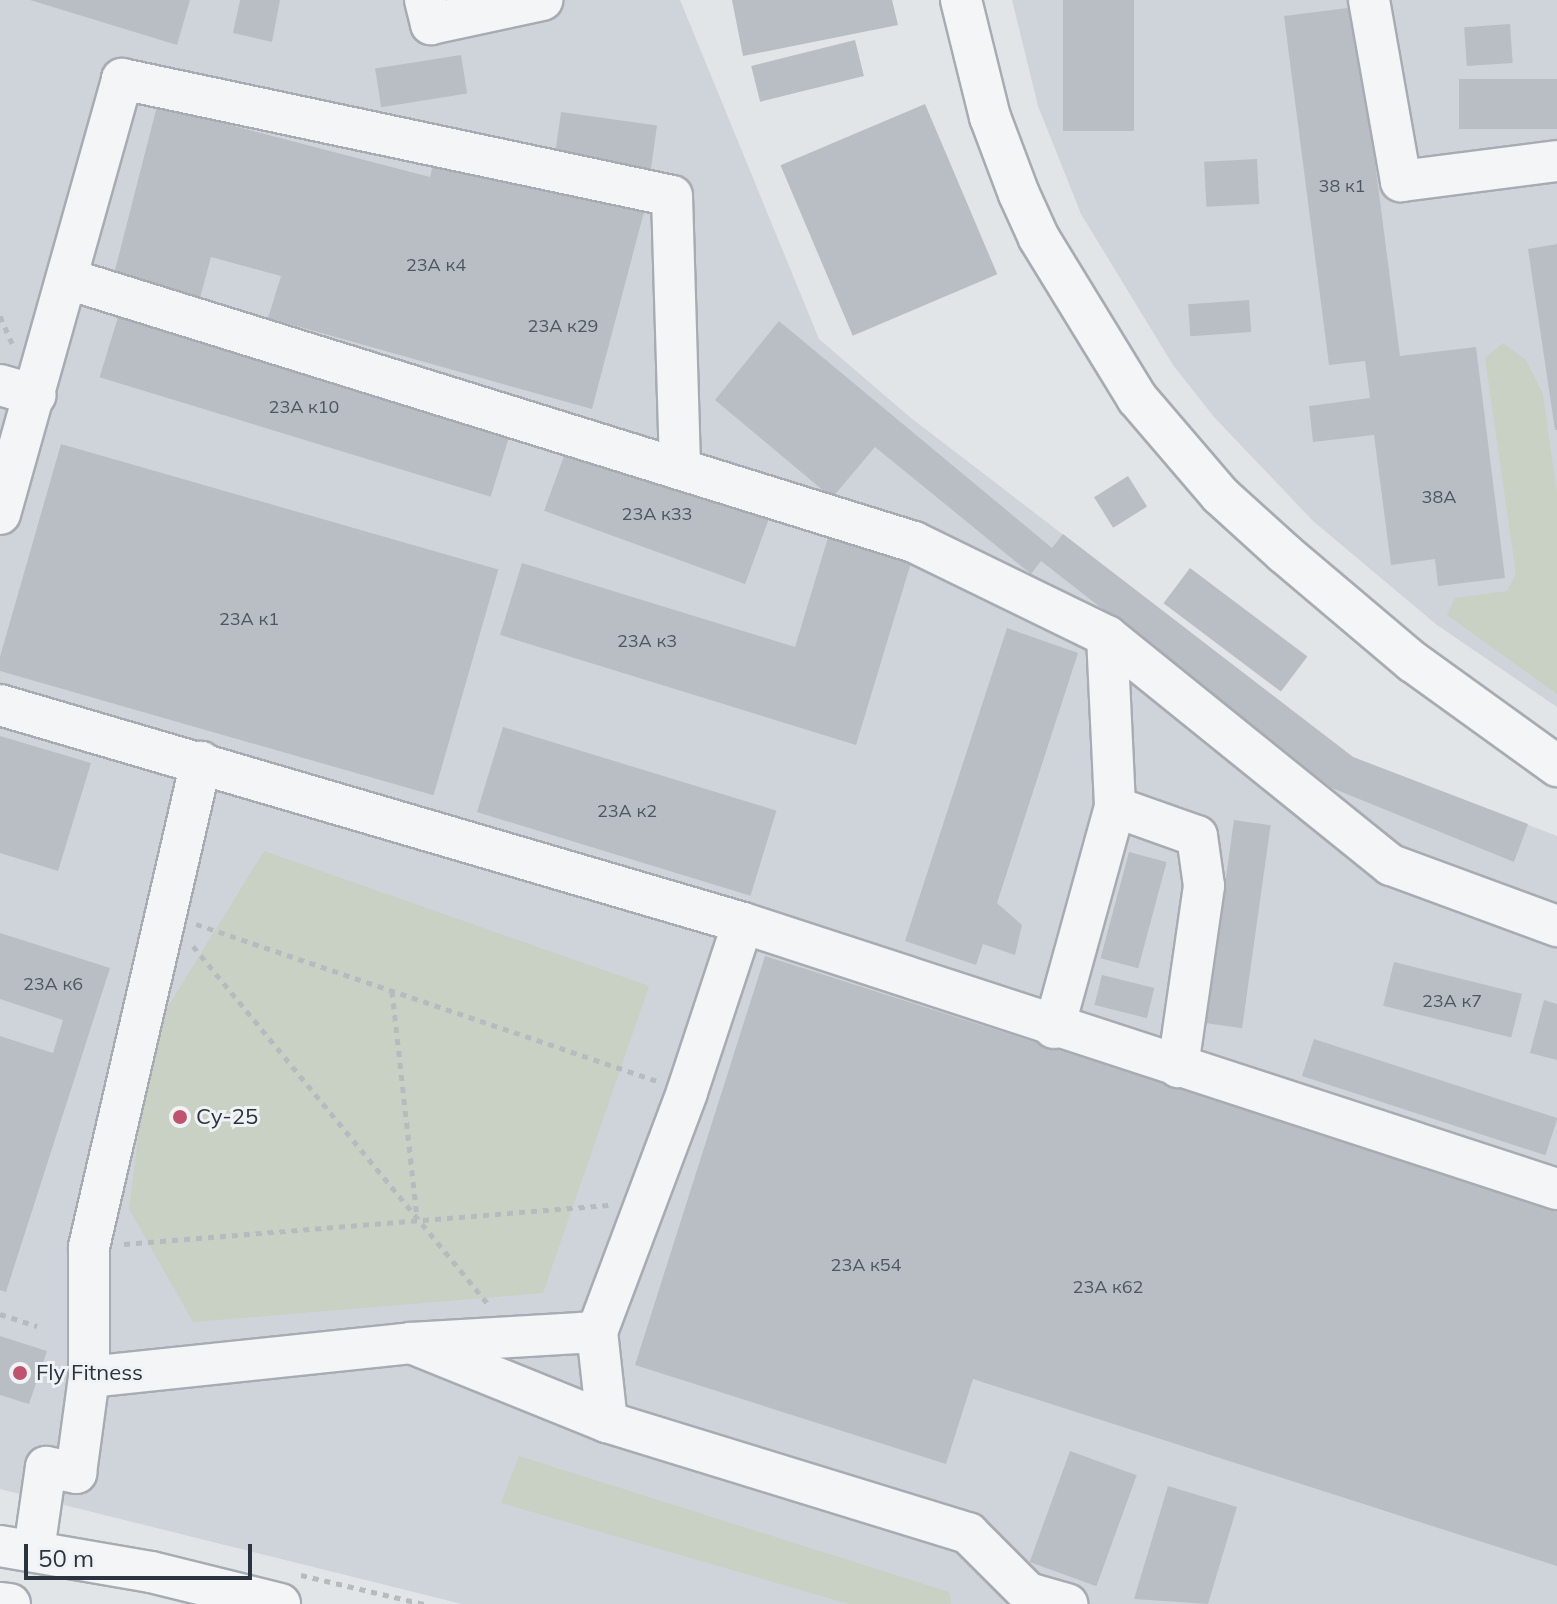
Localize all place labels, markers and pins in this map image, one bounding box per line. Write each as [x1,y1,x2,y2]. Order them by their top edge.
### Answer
place label: Су-25 [196,1104,258,1130]
marker: Су-25 [171,1108,189,1126]
place label: Fly Fitness [36,1360,143,1386]
marker: Fly Fitness [11,1364,29,1382]

